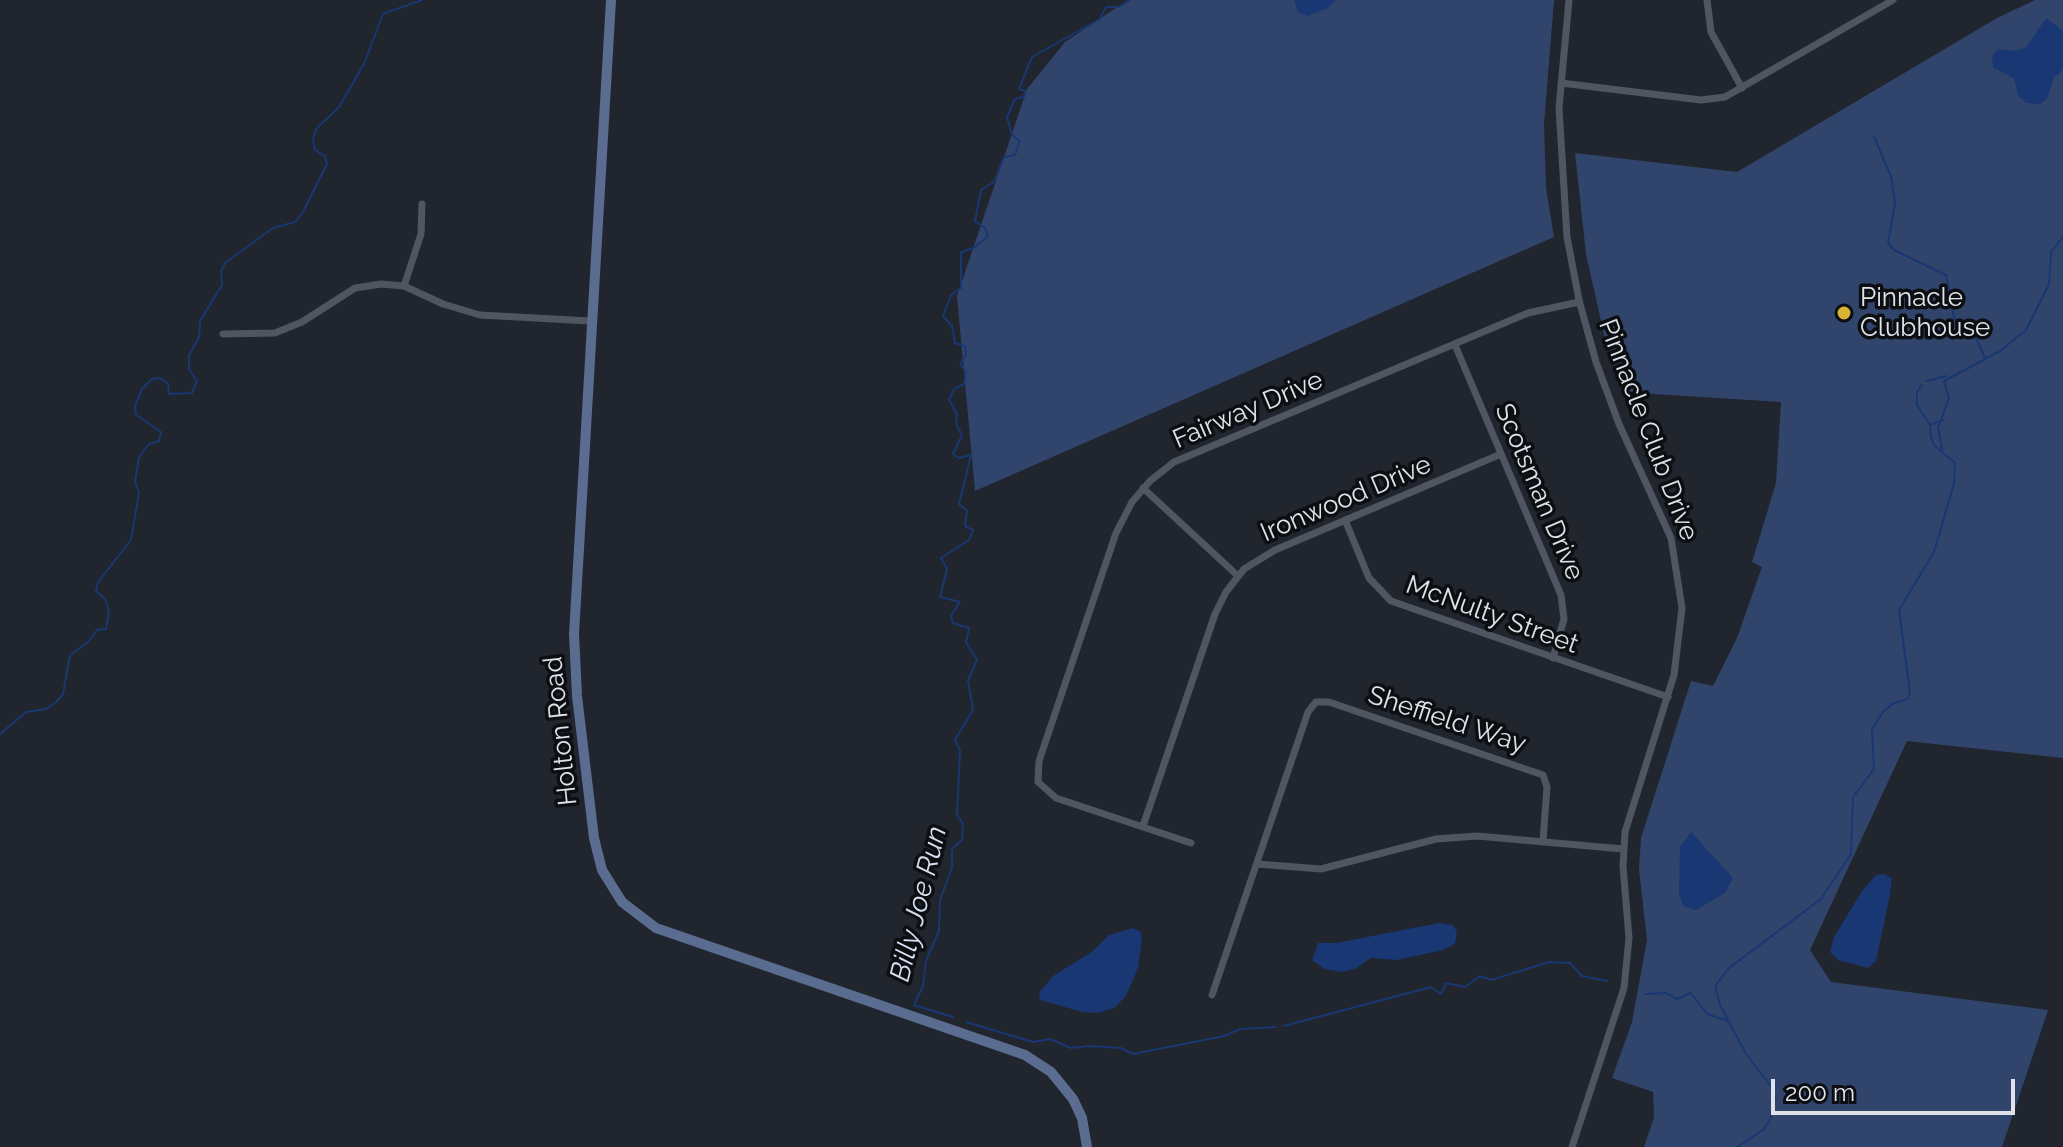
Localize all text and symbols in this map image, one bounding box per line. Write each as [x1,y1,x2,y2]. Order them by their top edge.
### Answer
place label: Pinnacle Clubhouse [1860,282,1990,344]
marker: Pinnacle Clubhouse [1835,304,1853,322]
street label: Pinnacle Club Drive [1591,315,1705,545]
street label: Fairway Drive [1168,364,1328,456]
street label: Scotsman Drive [1488,399,1590,585]
street label: Ironwood Drive [1256,449,1436,549]
street label: McNulty Street [1402,569,1582,661]
street label: Holton Road [538,655,584,807]
street label: Sheffield Way [1364,680,1530,760]
water label: Billy Joe Run [884,823,954,985]
scale bar [1775,1063,2019,1113]
text: 200 m [1785,1078,1855,1107]

